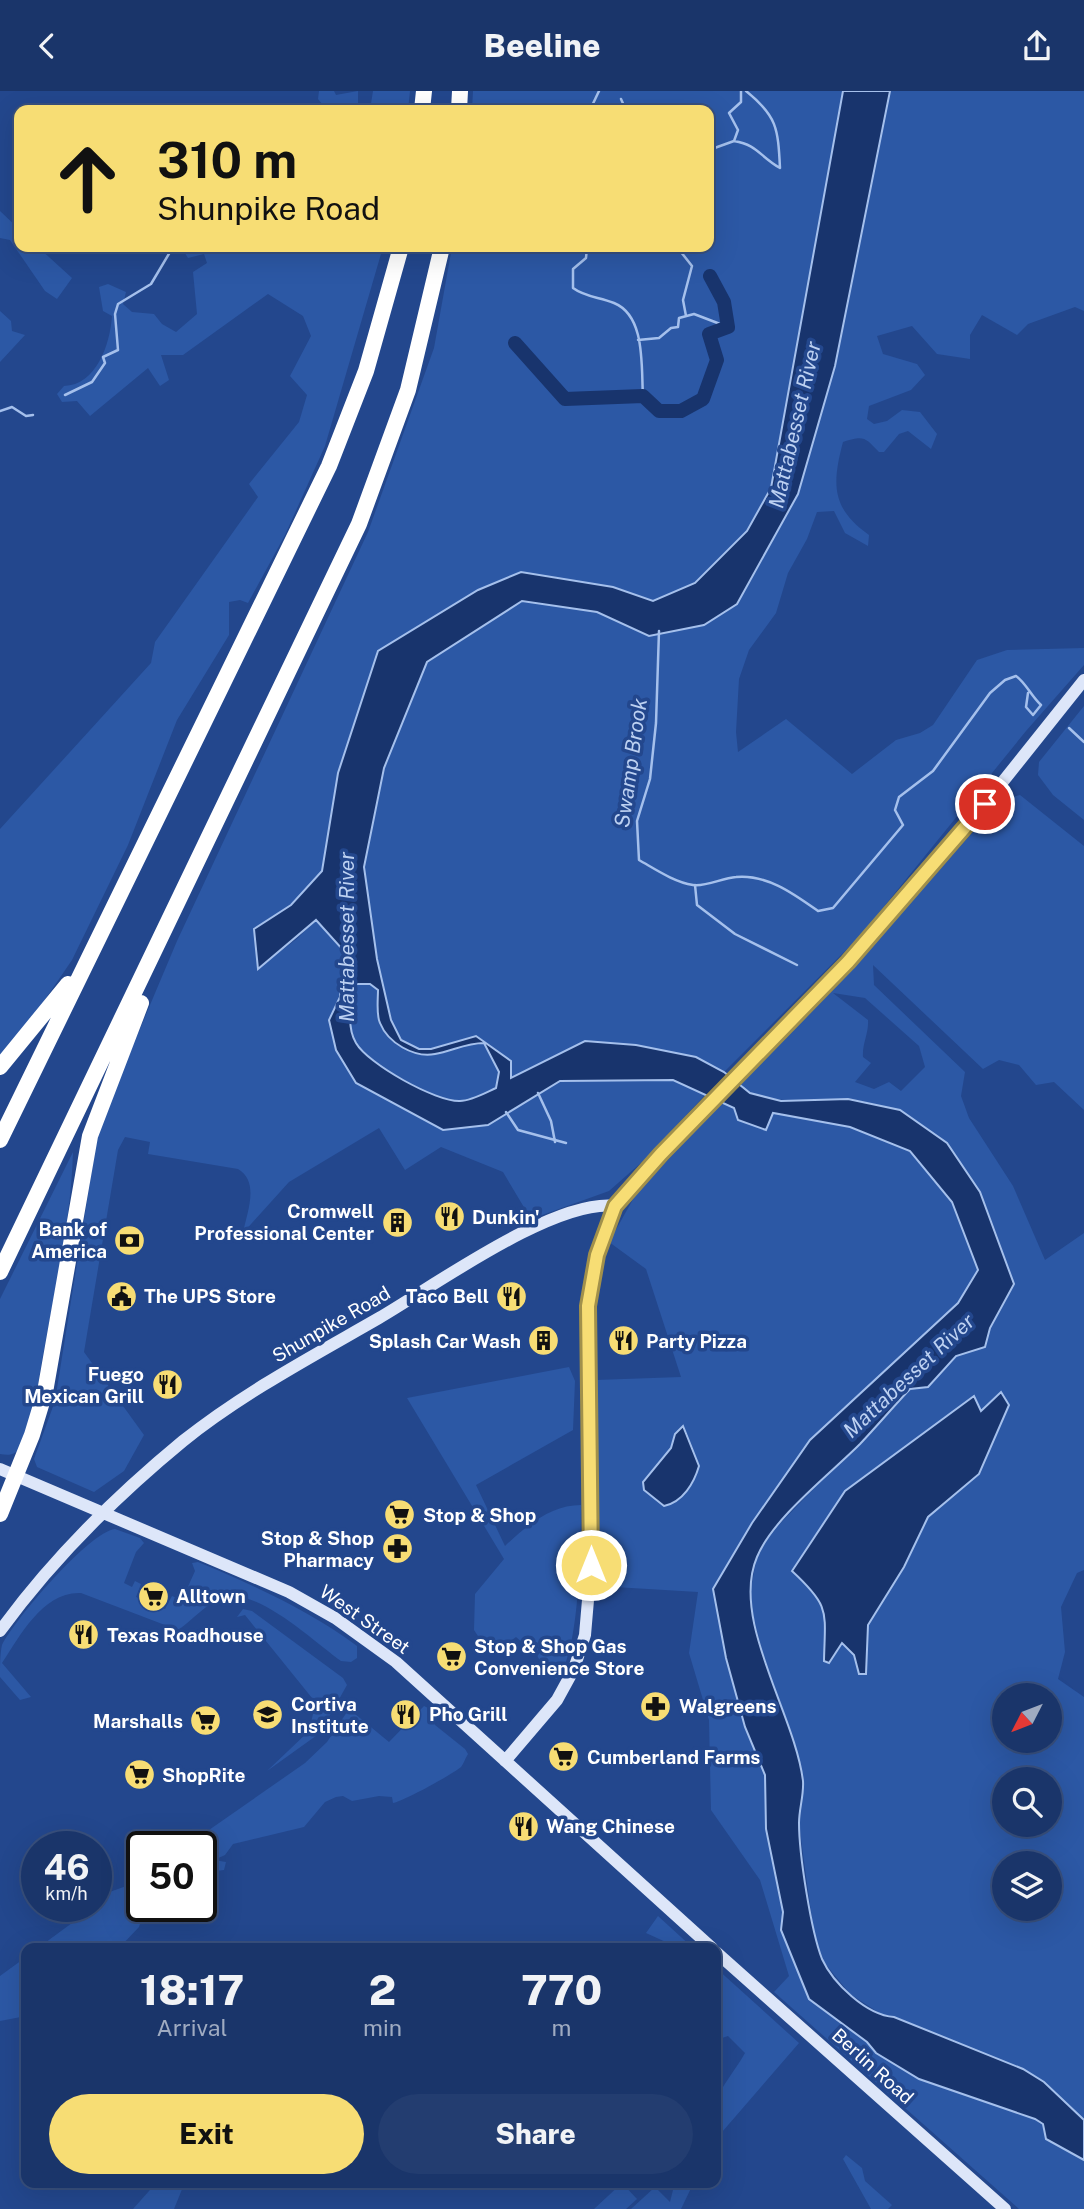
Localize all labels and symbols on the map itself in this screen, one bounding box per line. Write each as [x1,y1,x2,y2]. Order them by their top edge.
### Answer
water label: Mattabesset River [763,338,826,511]
water label: Swamp Brook [609,696,652,829]
pin [955,774,1015,834]
water label: Mattabesset River [334,851,359,1022]
place label: Cromwell Professional Center [194,1200,374,1244]
restaurant icon: Dunkin' [432,1200,466,1234]
building icon: Cromwell Professional Center [380,1205,414,1239]
place label: Dunkin' [472,1206,540,1228]
place label: Bank of America [31,1218,107,1262]
bank icon: Bank of America [113,1223,147,1257]
public building icon: The UPS Store [104,1279,138,1313]
restaurant icon: Taco Bell [495,1279,529,1313]
street label: Shunpike Road [268,1281,394,1367]
place label: The UPS Store [144,1285,276,1307]
place label: Taco Bell [406,1285,489,1307]
water label: Mattabesset River [838,1308,980,1443]
building icon: Splash Car Wash [527,1324,561,1358]
restaurant icon: Party Pizza [606,1324,640,1358]
place label: Splash Car Wash [369,1330,521,1352]
place label: Party Pizza [646,1330,747,1352]
place label: Fuego Mexican Grill [24,1363,144,1407]
restaurant icon: Fuego Mexican Grill [150,1368,184,1402]
supermarket icon: Stop & Shop [383,1498,417,1532]
place label: Stop & Shop [423,1504,536,1526]
place label: Stop & Shop Pharmacy [261,1527,374,1571]
position arrow [554,1528,628,1602]
pharmacy icon: Stop & Shop Pharmacy [380,1532,414,1566]
supermarket icon: Alltown [136,1579,170,1613]
street label: West Street [316,1580,414,1658]
place label: Alltown [176,1585,246,1607]
restaurant icon: Texas Roadhouse [67,1618,101,1652]
place label: Texas Roadhouse [107,1624,264,1646]
place label: Stop & Shop Gas Convenience Store [474,1635,644,1679]
supermarket icon: Stop & Shop Gas Convenience Store [434,1640,468,1674]
north arrow [992,1683,1062,1753]
pharmacy icon: Walgreens [639,1689,673,1723]
place label: Cortiva Institute [291,1693,369,1737]
place label: Walgreens [679,1695,776,1717]
restaurant icon: Pho Grill [389,1697,423,1731]
school or university icon: Cortiva Institute [251,1698,285,1732]
place label: Pho Grill [429,1703,507,1725]
supermarket icon: Marshalls [189,1704,223,1738]
place label: Marshalls [93,1710,183,1732]
supermarket icon: Cumberland Farms [547,1740,581,1774]
place label: Cumberland Farms [587,1746,760,1768]
supermarket icon: ShopRite [122,1758,156,1792]
place label: ShopRite [162,1764,245,1786]
restaurant icon: Wang Chinese [506,1809,540,1843]
place label: Wang Chinese [546,1815,675,1837]
speed limit sign: 50 [126,1831,217,1922]
street label: Berlin Road [828,2024,918,2108]

